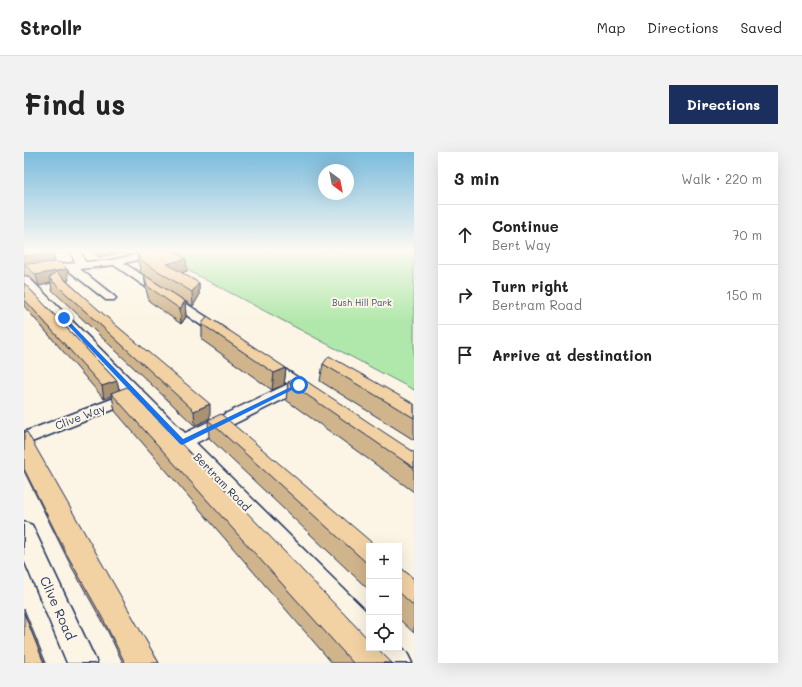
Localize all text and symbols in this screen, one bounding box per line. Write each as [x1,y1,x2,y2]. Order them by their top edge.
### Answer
text: Strollr [20,15,82,40]
text: Map [597,18,625,37]
text: Directions [647,18,718,37]
text: Saved [740,18,782,37]
button: Directions [669,85,778,124]
text: Find us [24,86,125,122]
north arrow [318,164,354,200]
text: 3 min [454,167,499,189]
text: Walk · 220 m [681,170,762,187]
text: Continue [492,216,559,236]
icon: ahead [454,224,476,246]
text: 70 m [732,226,762,243]
text: Bert Way [492,236,551,253]
text: Turn right [492,276,569,296]
icon: right [454,284,476,306]
text: 150 m [726,286,762,303]
text: Bertram Road [492,296,582,313]
park label: Bush Hill Park [332,297,392,308]
route end [55,309,73,327]
icon: arrive [454,344,476,366]
text: Arrive at destination [492,345,652,365]
route start [290,376,308,394]
street label: Clive Way [53,400,107,433]
street label: Bertram Road [191,449,254,514]
map controls [366,543,402,651]
button: + [366,543,402,579]
street label: Clive Road [37,573,80,642]
button: − [366,579,402,615]
button: locate [366,615,402,651]

